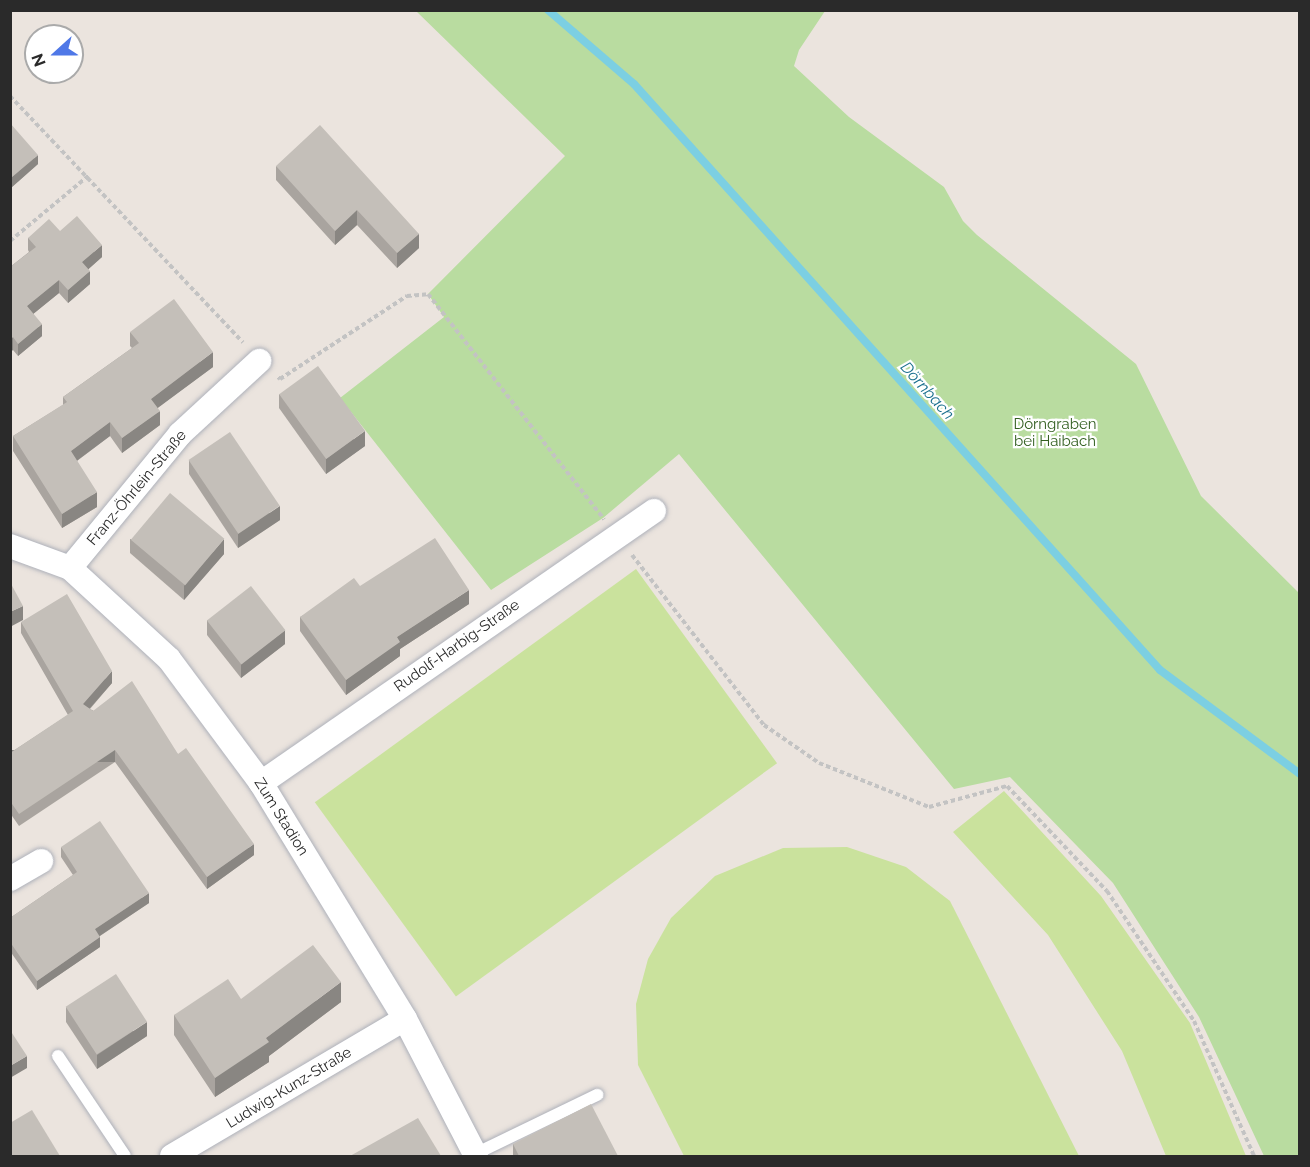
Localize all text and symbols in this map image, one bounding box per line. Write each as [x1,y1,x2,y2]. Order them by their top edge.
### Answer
north arrow [24,24,84,84]
text: N [28,51,50,69]
water label: Dörnbach [896,358,958,424]
park label: Dörngraben bei Haibach [1013,415,1097,450]
street label: Franz-Öhrlein-Straße [84,427,190,549]
street label: Rudolf-Harbig-Straße [391,596,523,696]
street label: Zum Stadion [250,775,312,859]
street label: Ludwig-Kunz-Straße [223,1043,355,1133]

